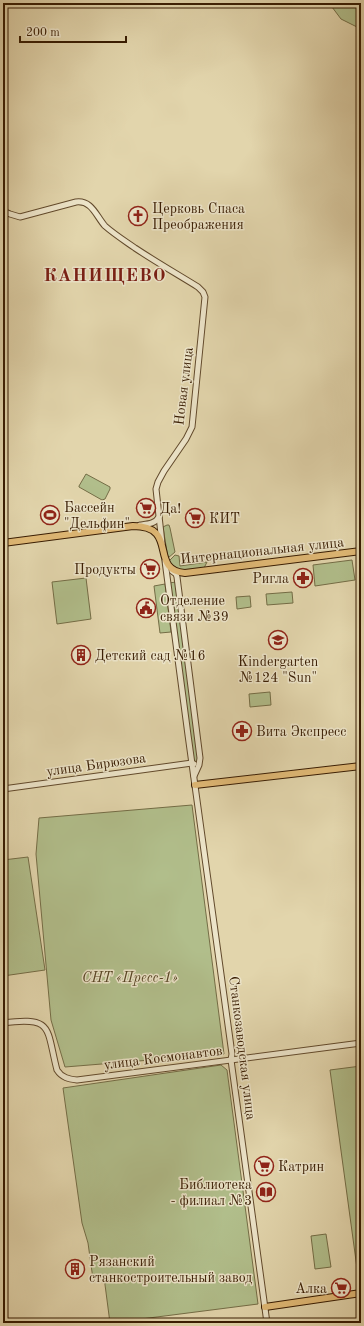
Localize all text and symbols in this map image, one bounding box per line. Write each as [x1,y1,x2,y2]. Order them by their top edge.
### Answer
scale bar [20,18,126,44]
text: 200 m [26,27,60,39]
place label: Церковь Спаса Преображения [152,202,245,232]
church icon: Церковь Спаса Преображения [127,205,149,227]
district label: КАНИЩЕВО [43,267,167,285]
street label: Новая улица [172,346,196,426]
supermarket icon: Да! [135,497,157,519]
place label: Бассейн "Дельфин" [64,501,130,532]
place label: Да! [160,502,181,516]
sports icon: Бассейн "Дельфин" [39,504,61,526]
supermarket icon: КИТ [184,507,206,529]
place label: КИТ [209,512,240,526]
street label: Интернациональная улица [180,535,345,567]
supermarket icon: Продукты [139,558,161,580]
place label: Продукты [74,563,136,577]
pharmacy icon: Ригла [292,567,314,589]
place label: Ригла [252,572,289,586]
place label: Отделение связи №39 [160,594,229,624]
public building icon: Отделение связи №39 [135,597,157,619]
school or university icon: Kindergarten №124 "Sun" [267,629,289,651]
building icon: Детский сад №16 [70,644,92,666]
place label: Детский сад №16 [95,649,206,663]
place label: Kindergarten №124 "Sun" [238,655,319,685]
pharmacy icon: Вита Экспресс [231,720,253,742]
place label: Вита Экспресс [256,725,346,739]
street label: улица Бирюзова [45,751,147,779]
park label: СНТ «Пресс-1» [82,971,178,986]
street label: Станкозаводская улица [226,975,258,1121]
street label: улица Космонавтов [103,1044,224,1072]
supermarket icon: Катрин [253,1155,275,1177]
place label: Катрин [278,1160,324,1174]
place label: Библиотека - филиал №3 [171,1178,252,1209]
library icon: Библиотека - филиал №3 [255,1181,277,1203]
place label: Рязанский станкостроительный завод [89,1255,252,1285]
building icon: Рязанский станкостроительный завод [64,1258,86,1280]
supermarket icon: Алка [330,1277,352,1299]
place label: Алка [295,1282,327,1296]

